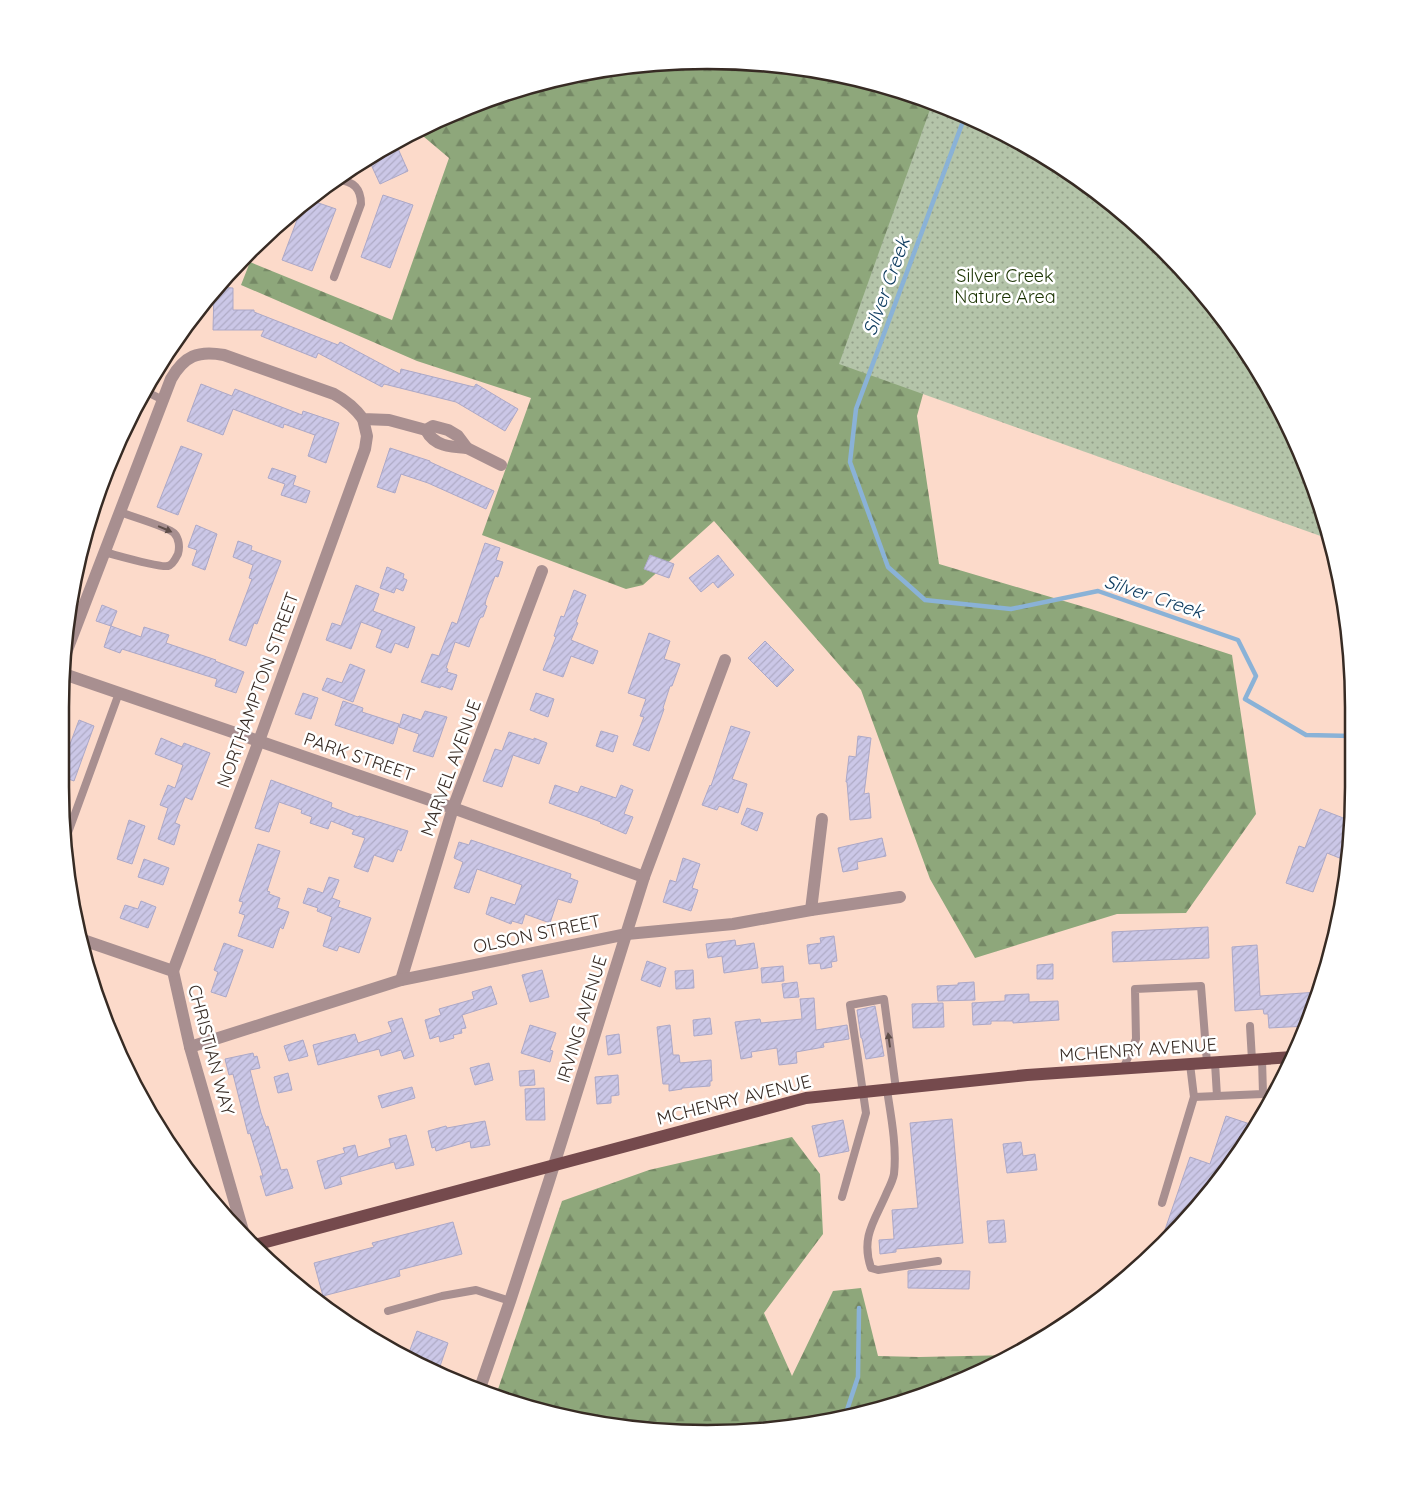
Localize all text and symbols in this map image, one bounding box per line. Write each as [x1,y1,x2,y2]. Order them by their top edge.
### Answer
water label: Silver Creek [857,232,915,338]
park label: Silver Creek Nature Area [954,264,1056,308]
one-way arrow [158,525,172,533]
water label: Silver Creek [1101,569,1208,624]
street label: NORTHAMPTON STREET [211,589,304,791]
street label: MARVEL AVENUE [415,697,486,839]
street label: PARK STREET [301,727,417,786]
street label: OLSON STREET [471,909,603,958]
street label: IRVING AVENUE [551,953,612,1085]
street label: CHRISTIAN WAY [183,982,240,1118]
one-way arrow [885,1032,893,1048]
street label: MCHENRY AVENUE [1058,1033,1218,1066]
street label: MCHENRY AVENUE [654,1069,813,1130]

